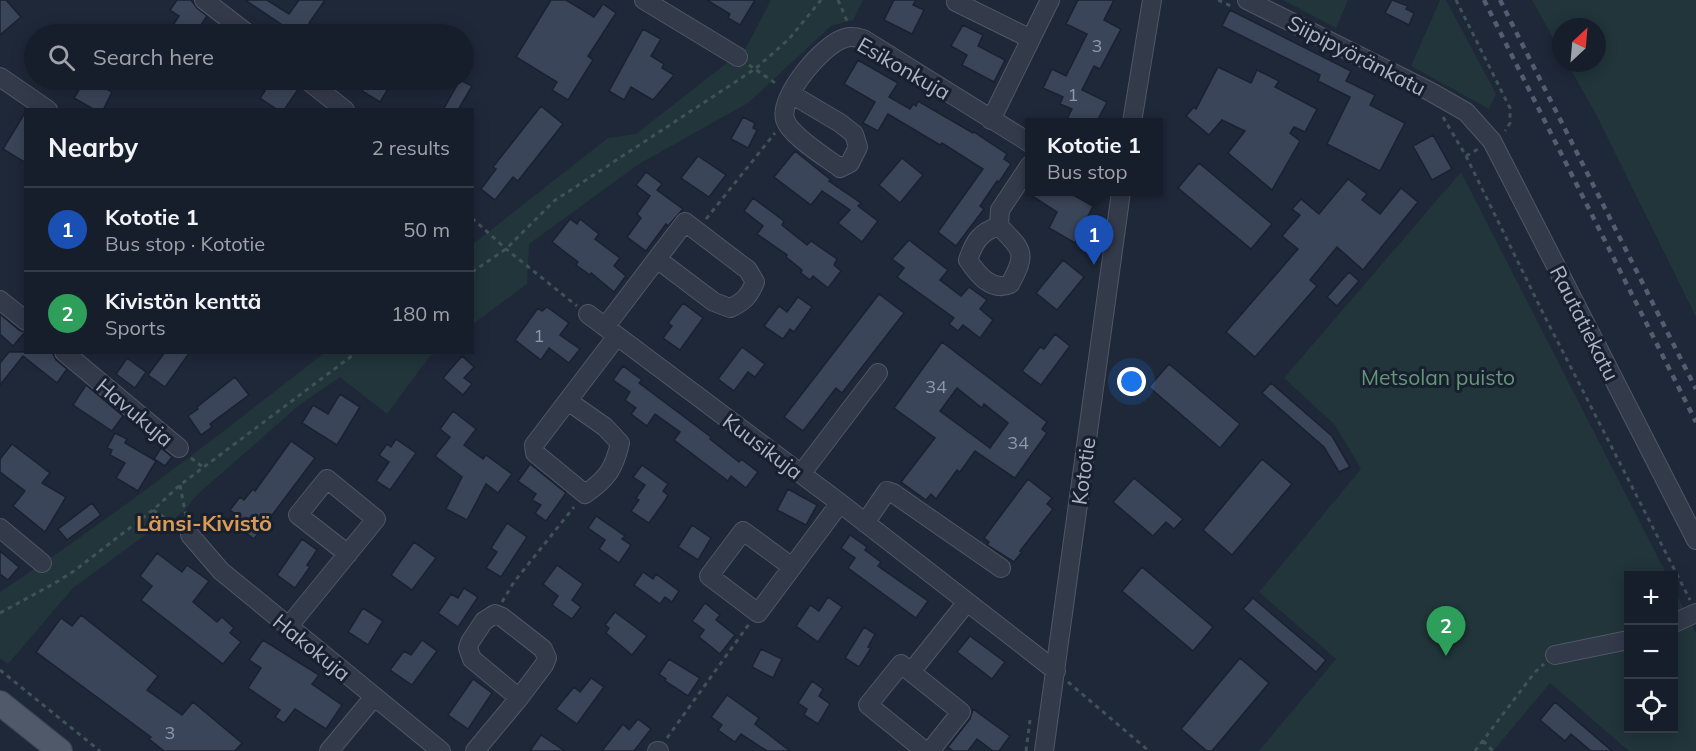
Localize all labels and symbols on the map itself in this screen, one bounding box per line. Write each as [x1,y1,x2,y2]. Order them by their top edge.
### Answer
street label: Siipipyöränkatu [1284,9,1430,101]
north arrow [1552,18,1606,72]
street label: Esikonkuja [853,31,955,105]
house number: 3 [1092,34,1102,57]
house number: 1 [1068,83,1078,106]
pin: 1 [1074,216,1114,265]
street label: Rautatiekatu [1545,261,1625,385]
house number: 1 [534,324,544,347]
park label: Metsolan puisto [1361,364,1515,390]
your location [1117,367,1146,396]
street label: Havukuja [91,372,179,452]
house number: 34 [925,375,947,398]
street label: Kuusikuja [718,408,808,484]
house number: 34 [1007,431,1029,454]
street label: Kototie [1065,436,1101,506]
district label: Länsi-Kivistö [136,509,272,537]
pin: 2 [1426,606,1466,656]
street label: Hakokuja [268,608,356,686]
house number: 3 [165,721,175,744]

